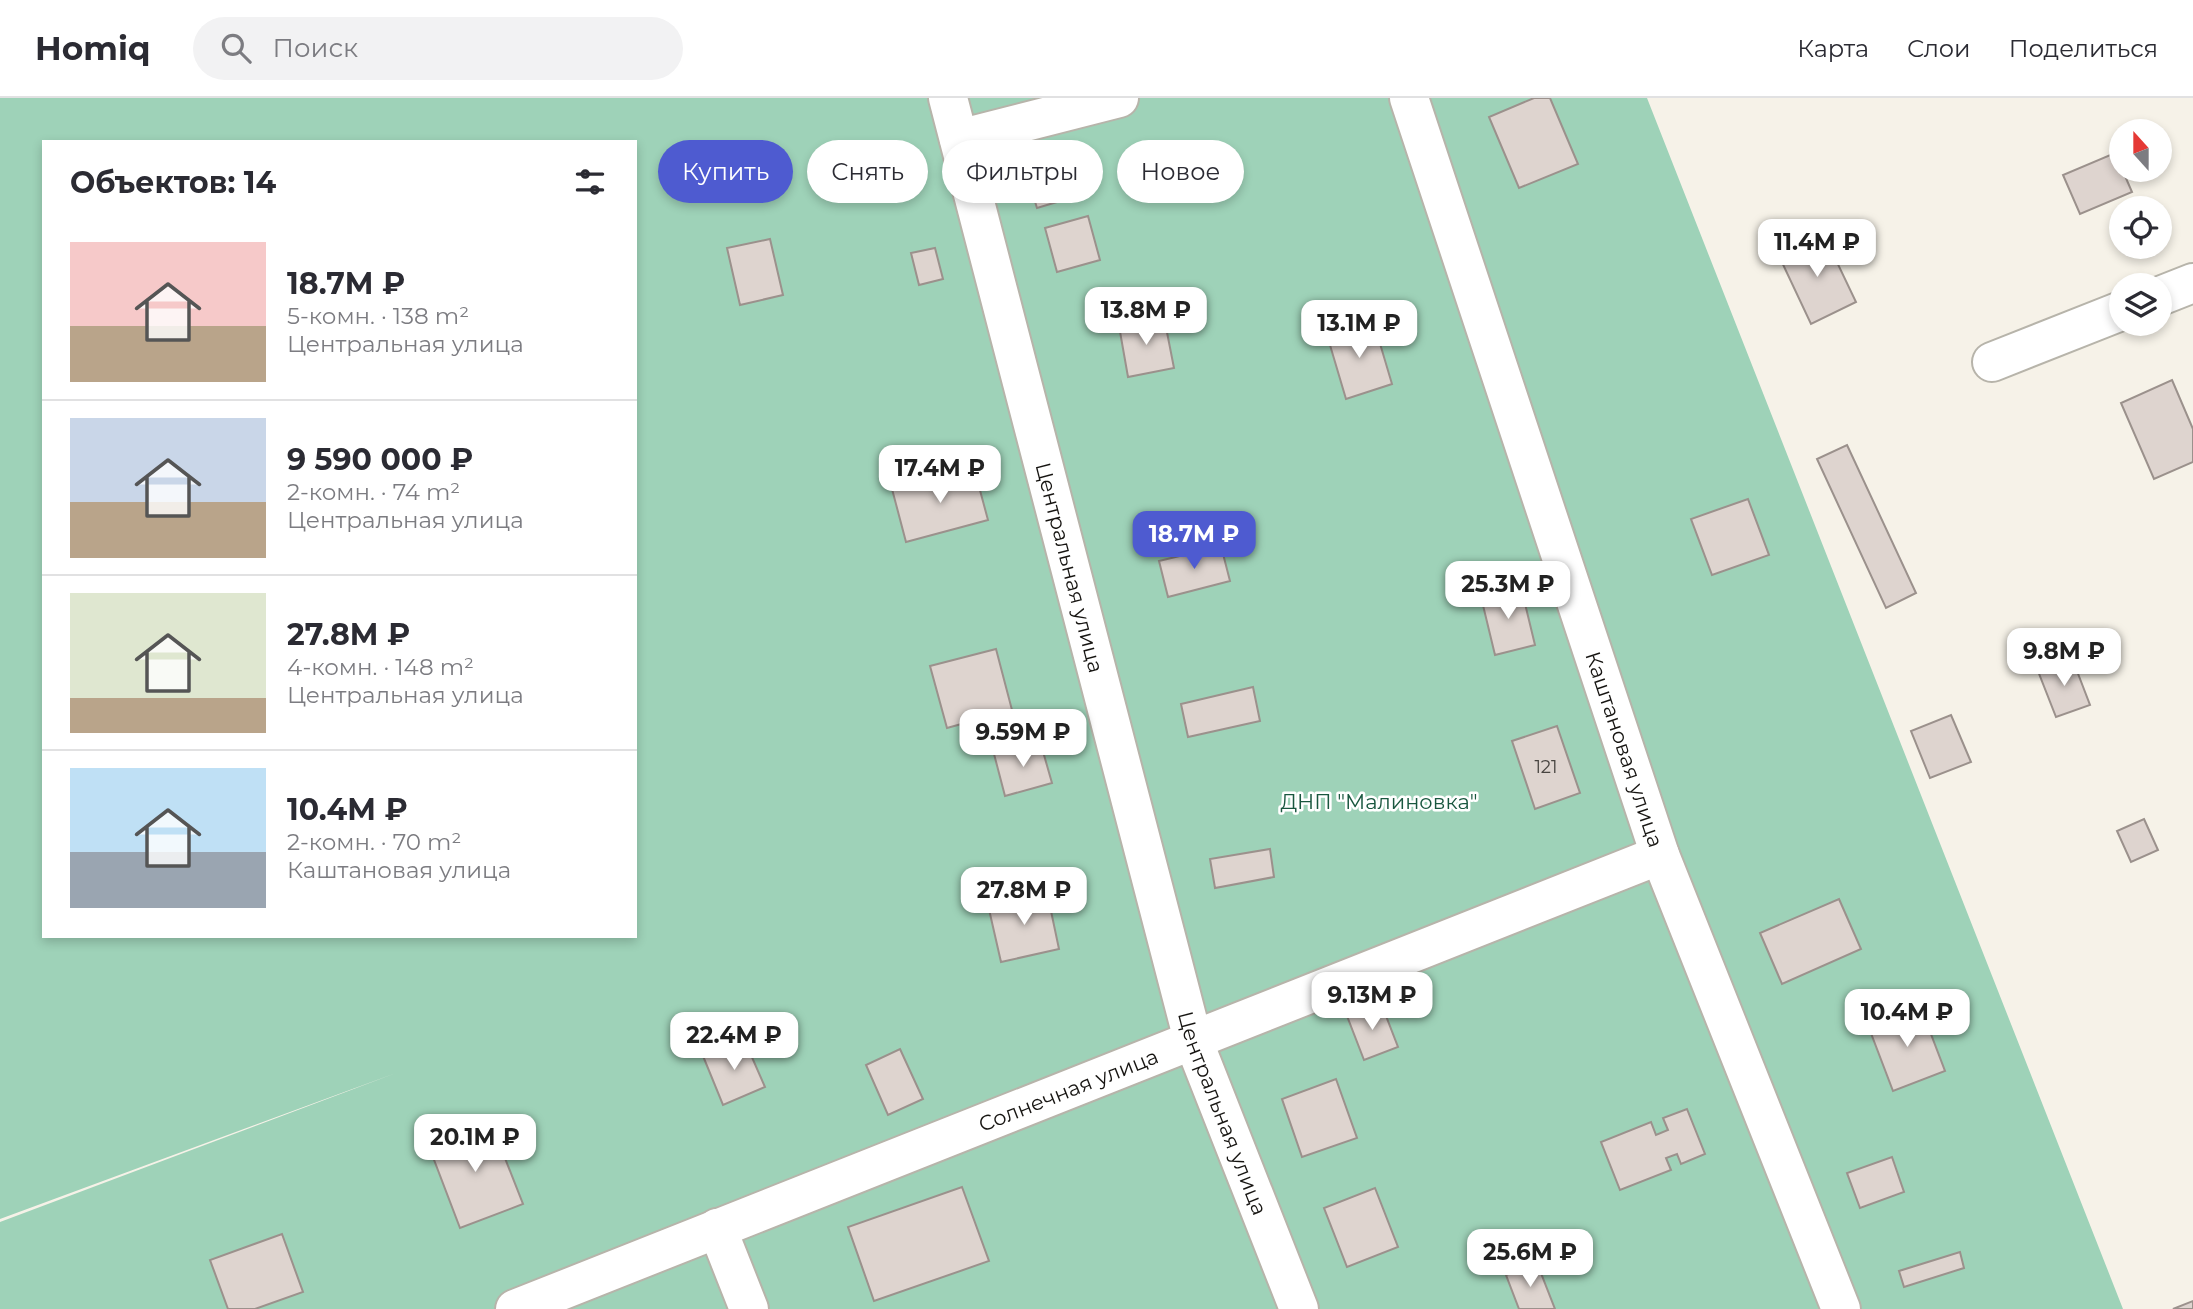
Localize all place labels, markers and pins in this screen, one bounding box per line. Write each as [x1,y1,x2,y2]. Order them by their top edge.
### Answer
pin: 11.4M ₽ [1752,220,1882,279]
pin: 13.8M ₽ [1081,288,1211,347]
pin: 13.1M ₽ [1294,300,1424,360]
pin: 17.4M ₽ [875,446,1005,505]
pin: 18.7M ₽ [1129,512,1259,571]
pin: 25.3M ₽ [1443,561,1573,621]
pin: 9.8M ₽ [2007,628,2121,688]
pin: 9.59M ₽ [958,710,1088,769]
pin: 27.8M ₽ [959,868,1089,927]
pin: 9.13M ₽ [1307,972,1437,1032]
pin: 10.4M ₽ [1842,990,1972,1049]
pin: 22.4M ₽ [669,1012,799,1072]
pin: 20.1M ₽ [410,1114,540,1174]
pin: 25.6M ₽ [1465,1230,1595,1289]

